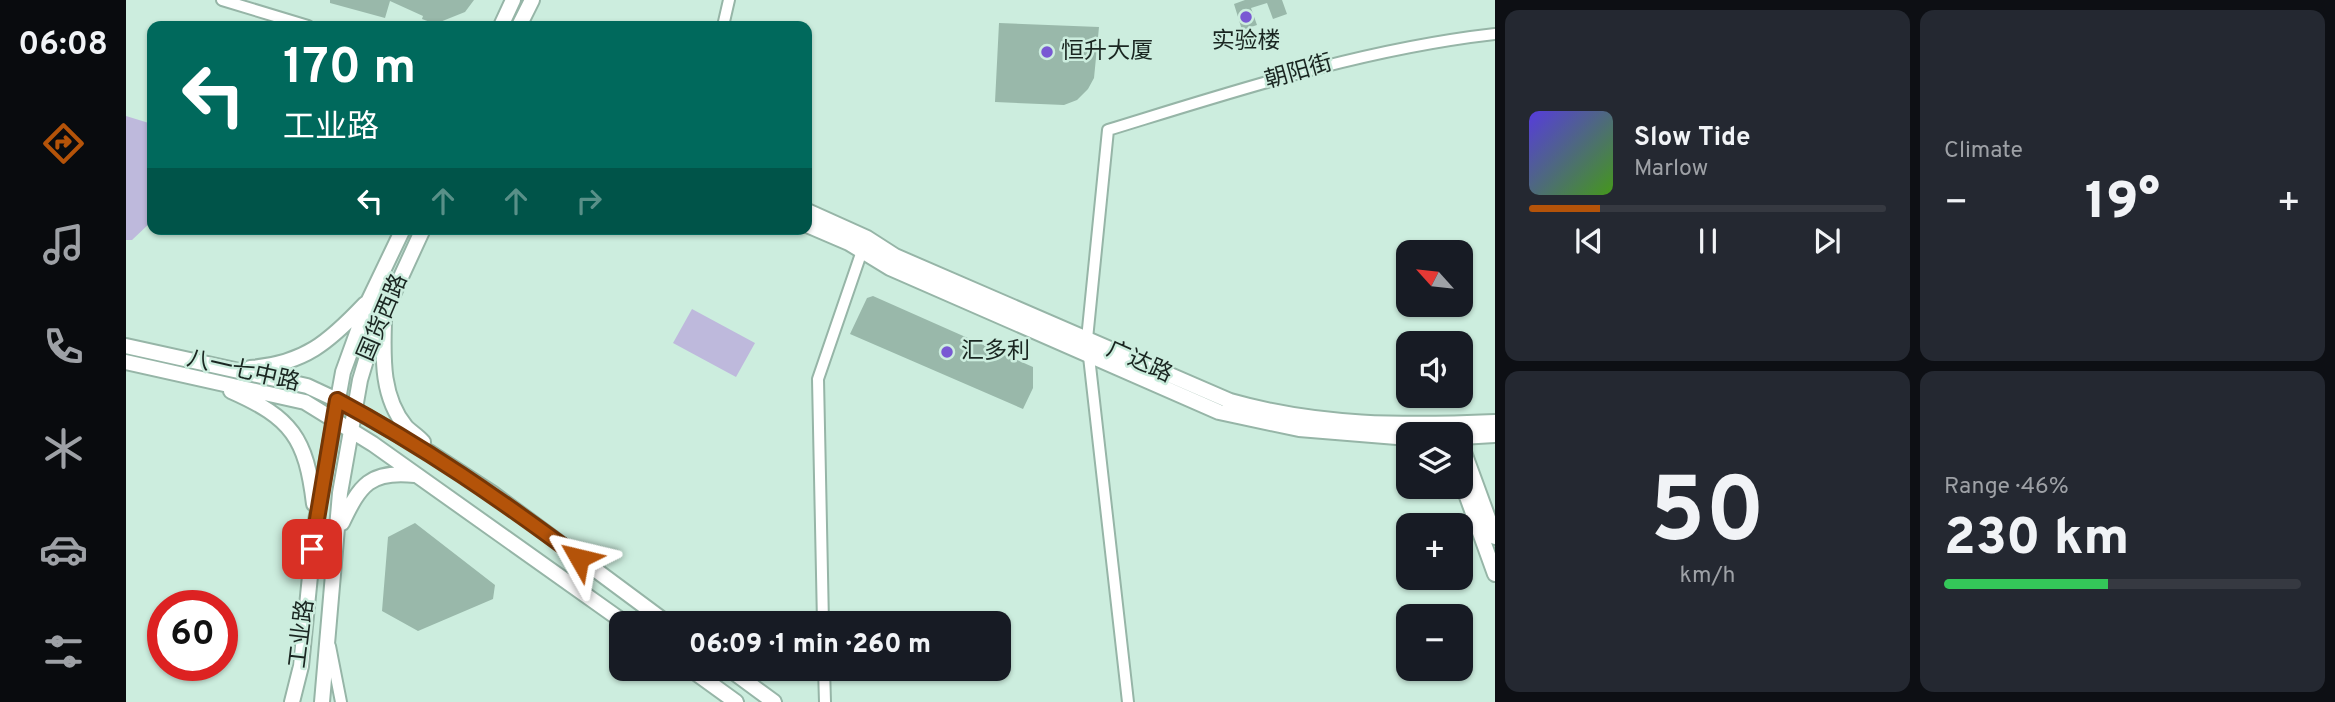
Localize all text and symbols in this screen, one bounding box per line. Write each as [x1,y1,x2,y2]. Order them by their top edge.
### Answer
marker: 实验楼 [1238,9,1254,25]
text: 06:08 [18,26,108,66]
place label: 实验楼 [1212,28,1281,57]
place label: 恒升大厦 [1061,38,1153,67]
text: 170 m [283,39,416,101]
marker: 恒升大厦 [1039,44,1055,60]
icon: left [168,49,259,140]
street label: 朝阳街 [1262,50,1336,96]
text: 工业路 [283,109,379,149]
icon: directions [39,119,88,168]
text: Slow Tide [1634,122,1751,155]
text: Climate [1944,137,2023,166]
text: Marlow [1634,155,1708,184]
text: 19° [2085,171,2160,237]
text: − [1944,180,1969,229]
text: + [2276,180,2301,229]
icon: left [351,182,389,220]
icon: ahead [424,182,462,220]
icon: ahead [497,182,535,220]
icon: right [570,182,608,220]
icon: music [39,220,88,269]
icon: previous [1570,222,1608,260]
icon: pause [1689,222,1727,260]
icon: next [1808,222,1846,260]
north arrow [1396,240,1474,317]
map controls [1396,240,1473,681]
street label: 国货西路 [353,270,415,366]
icon: phone [39,322,88,371]
button: sound [1396,331,1473,408]
street label: 广达路 [1102,336,1176,390]
place label: 汇多利 [961,338,1030,367]
marker: 汇多利 [939,344,955,360]
street label: 八一七中路 [184,345,302,399]
button: layers [1396,422,1473,499]
icon: climate [39,424,88,473]
text: 50 [1650,459,1765,574]
text: Range · 46% [1944,473,2069,502]
text: 230 km [1944,507,2129,573]
button: + [1396,513,1473,590]
pin [282,519,342,579]
position arrow [542,521,616,595]
icon: car [39,525,88,574]
icon: arrive [293,530,331,568]
text: km/h [1680,562,1735,591]
speed limit sign: 60 [147,590,238,681]
street label: 工业路 [284,598,322,670]
button: − [1396,604,1473,681]
icon: filters [39,627,88,676]
text: 06:09 · 1 min · 260 m [689,629,931,662]

